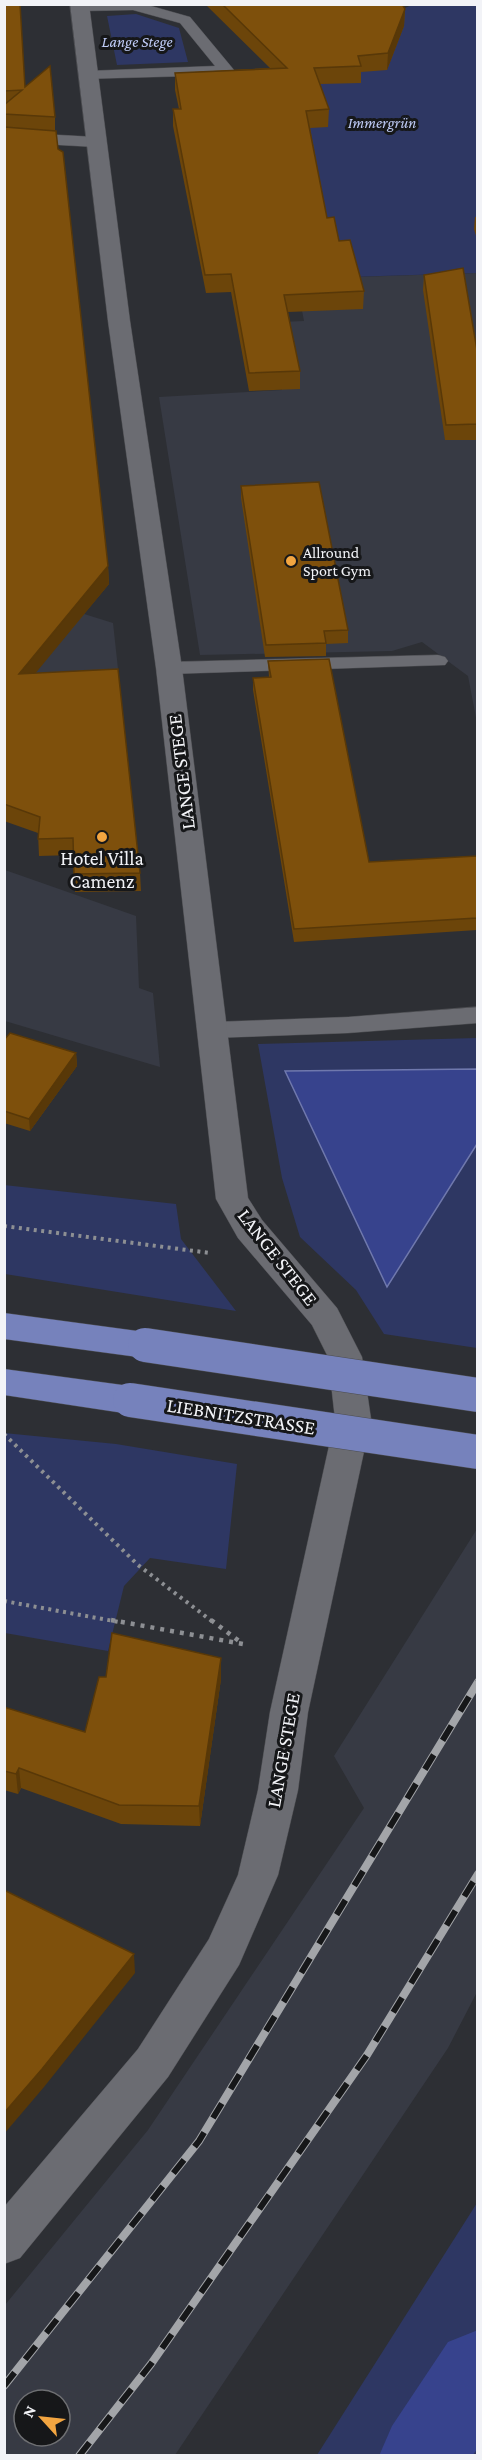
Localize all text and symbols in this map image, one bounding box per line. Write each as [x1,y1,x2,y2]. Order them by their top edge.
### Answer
park label: Lange Stege [101,33,173,51]
park label: Immergrün [348,114,416,132]
place label: Allround Sport Gym [303,544,371,580]
marker: Allround Sport Gym [284,554,298,568]
street label: LANGE STEGE [163,713,199,831]
marker: Hotel Villa Camenz [95,830,109,844]
place label: Hotel Villa Camenz [60,847,144,892]
street label: LANGE STEGE [234,1204,323,1310]
street label: LIEBNITZSTRASSE [165,1393,317,1439]
street label: LANGE STEGE [262,1691,304,1809]
north arrow [12,2388,72,2448]
text: N [19,2403,39,2420]

